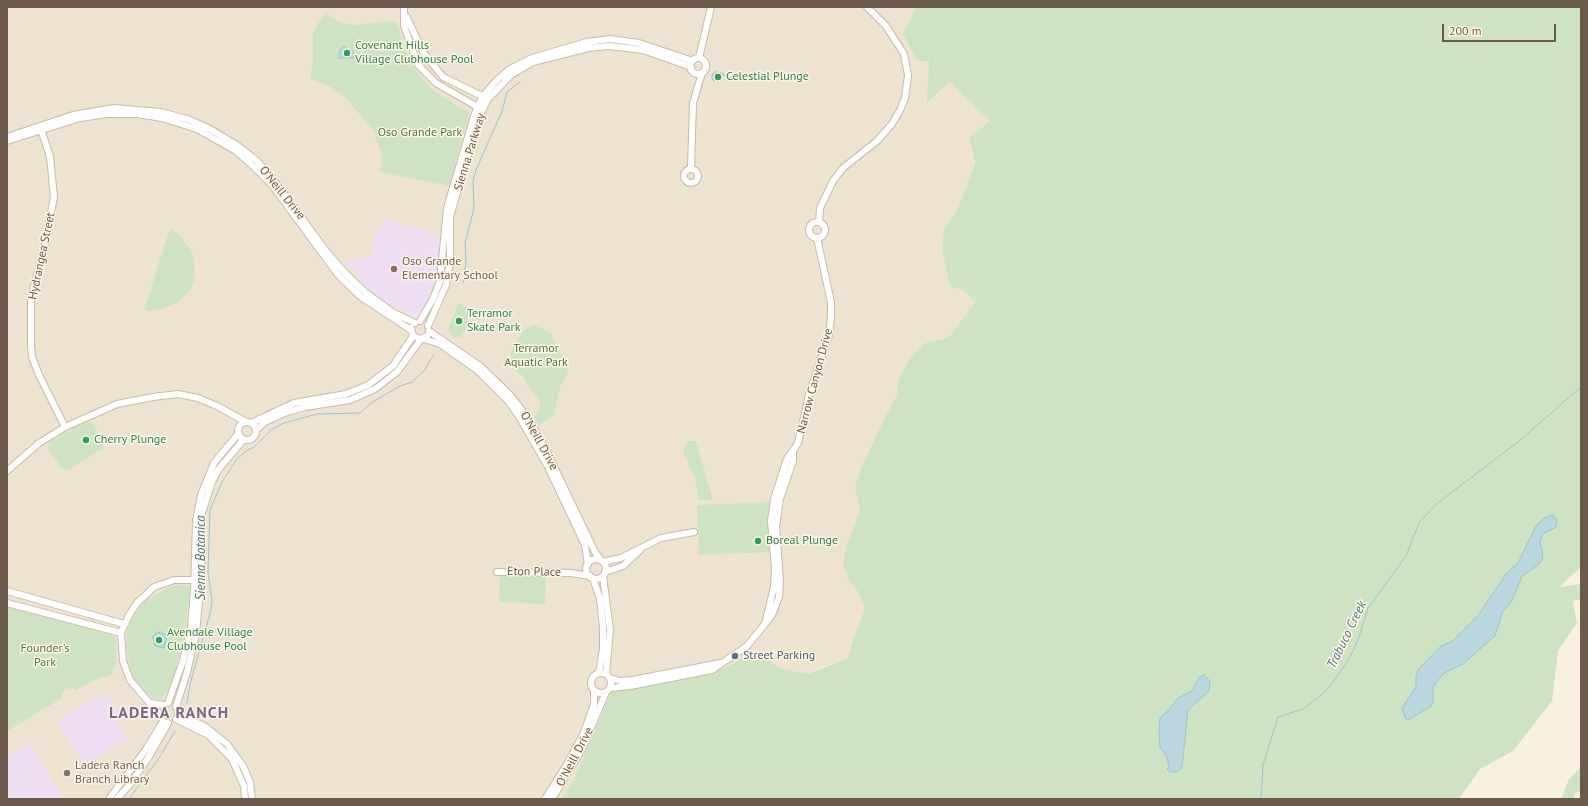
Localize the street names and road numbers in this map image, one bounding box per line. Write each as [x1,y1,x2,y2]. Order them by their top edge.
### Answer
street label: Sienna Parkway [451,111,489,193]
street label: O'Neill Drive [256,163,308,223]
street label: Hydrangea Street [26,211,58,301]
street label: Narrow Canyon Drive [794,327,836,435]
street label: O'Neill Drive [517,409,561,473]
street label: Eton Place [507,564,561,580]
street label: O'Neill Drive [553,725,597,789]

